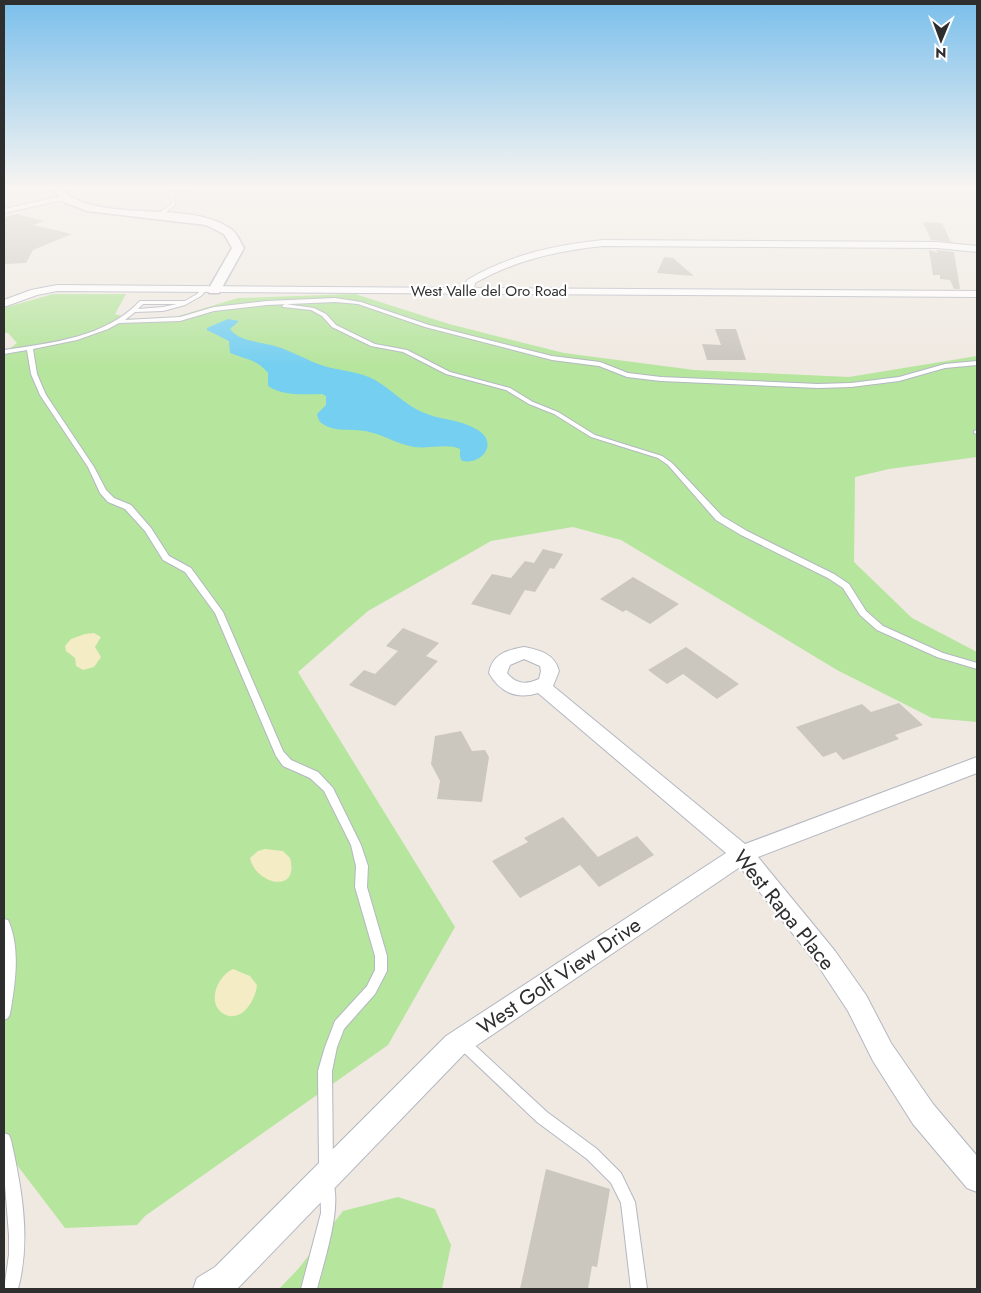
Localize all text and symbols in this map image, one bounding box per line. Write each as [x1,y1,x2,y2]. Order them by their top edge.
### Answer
north arrow [916,15,966,65]
text: N [935,43,947,63]
street label: West Valle del Oro Road [411,280,567,302]
street label: West Rapa Place [726,843,842,977]
street label: West Golf View Drive [471,910,647,1042]

